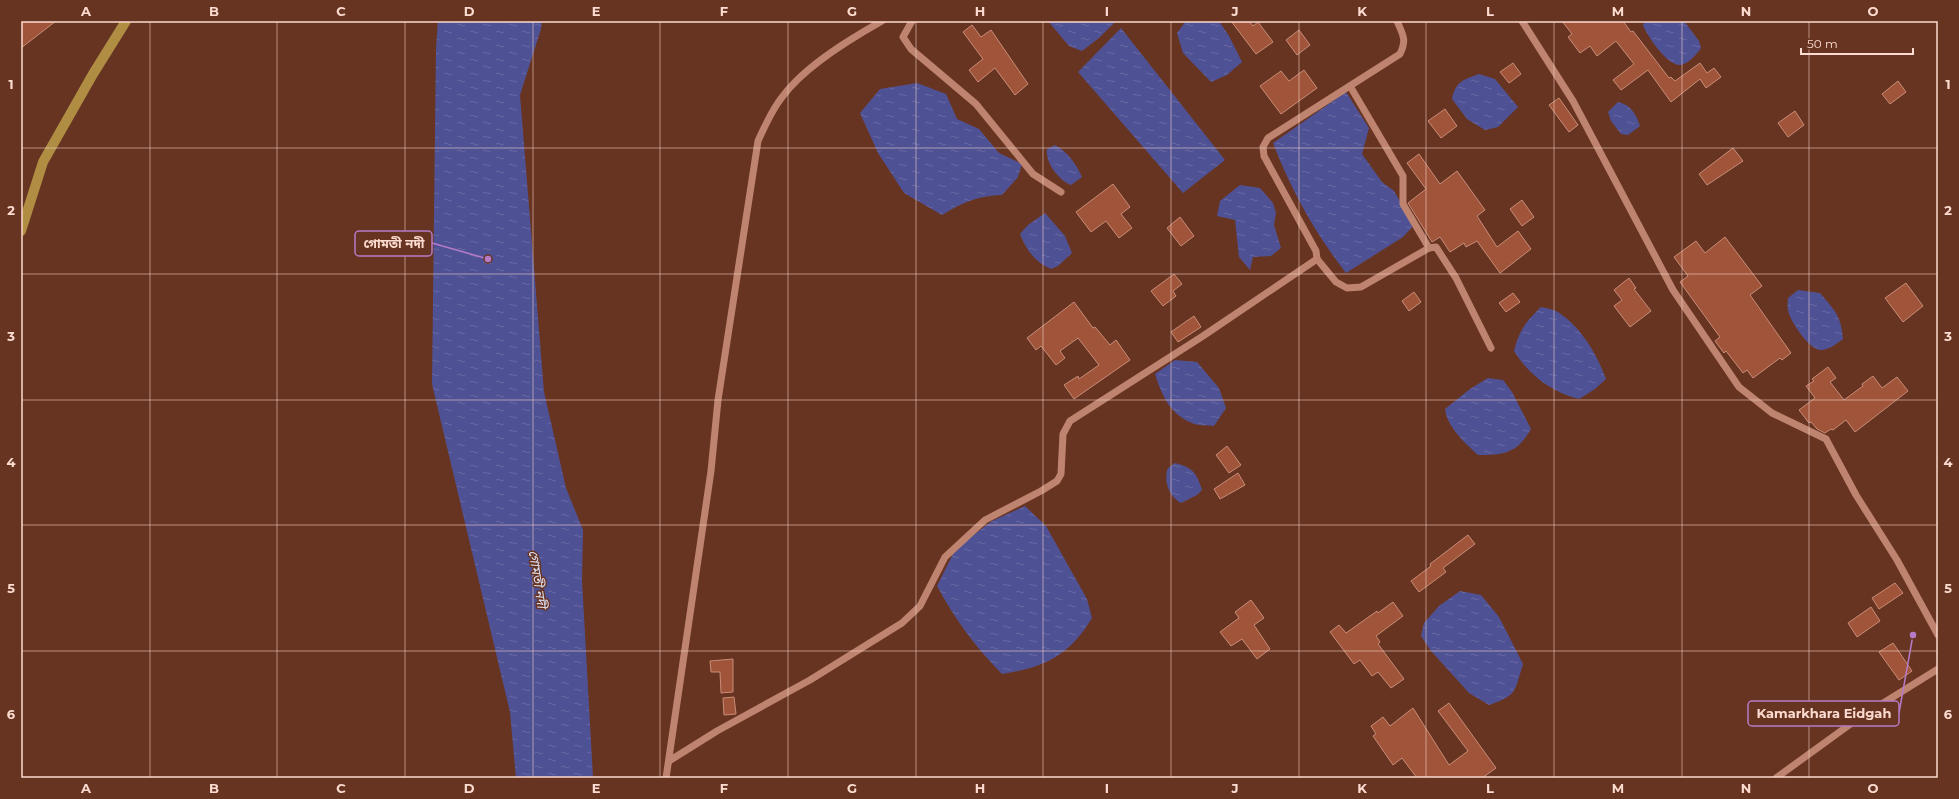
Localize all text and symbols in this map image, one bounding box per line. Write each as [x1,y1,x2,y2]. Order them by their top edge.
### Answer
text: A [80,3,92,19]
text: B [209,3,219,19]
text: C [336,3,346,19]
text: D [464,3,475,19]
text: E [592,3,601,19]
text: F [720,3,728,19]
text: G [847,3,857,19]
text: H [975,3,985,19]
text: I [1105,3,1109,19]
text: J [1230,3,1239,19]
text: K [1357,3,1367,19]
text: L [1486,3,1494,19]
text: M [1612,3,1624,19]
text: N [1741,3,1751,19]
text: O [1868,3,1879,19]
scale bar [1801,30,1913,56]
text: 50 m [1807,36,1838,51]
text: 1 [8,76,14,92]
text: 1 [1945,76,1951,92]
text: 2 [7,202,15,218]
text: 2 [1944,202,1952,218]
callout: গোমতী নদী [355,231,432,256]
text: গোমতী নদী [364,235,425,251]
text: 3 [6,328,15,344]
text: 3 [1943,328,1952,344]
text: 4 [7,454,16,470]
text: 4 [1944,454,1953,470]
water label: গোমতী নদী [526,549,551,612]
text: 5 [7,580,15,596]
text: 5 [1944,580,1952,596]
callout: Kamarkhara Eidgah [1748,701,1899,726]
text: Kamarkhara Eidgah [1757,705,1891,721]
text: 6 [7,706,16,722]
text: 6 [1944,706,1953,722]
text: A [80,780,92,796]
text: B [209,780,219,796]
text: C [336,780,346,796]
text: D [464,780,475,796]
text: E [592,780,601,796]
text: F [720,780,728,796]
text: G [847,780,857,796]
text: H [975,780,985,796]
text: I [1105,780,1109,796]
text: J [1230,780,1239,796]
text: K [1357,780,1367,796]
text: L [1486,780,1494,796]
text: M [1612,780,1624,796]
text: N [1741,780,1751,796]
text: O [1868,780,1879,796]

